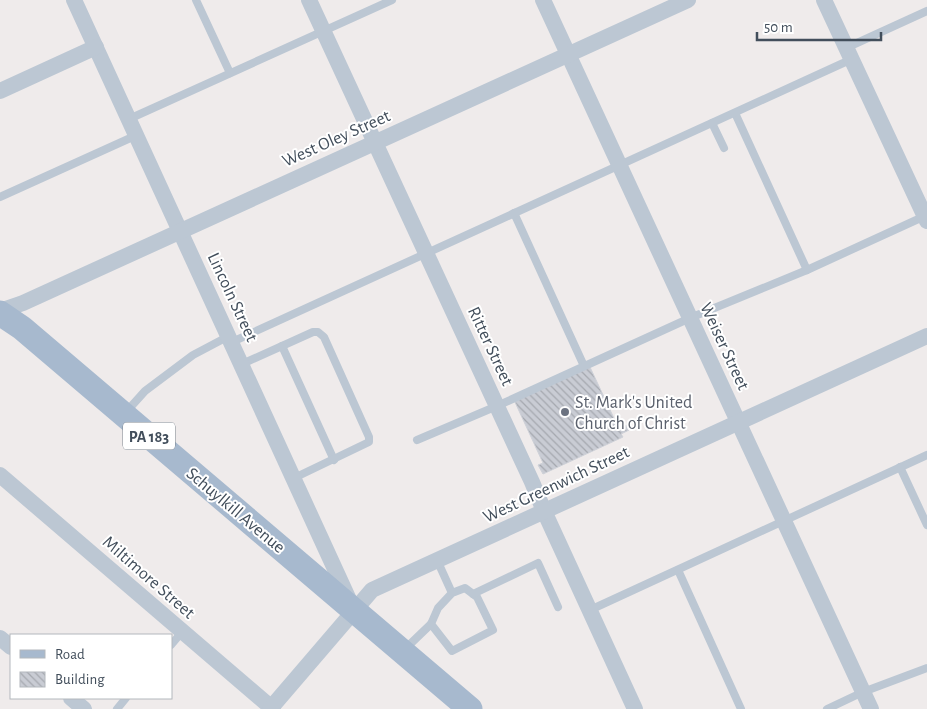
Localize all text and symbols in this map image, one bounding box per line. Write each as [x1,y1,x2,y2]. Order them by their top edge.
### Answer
scale bar [757,10,881,42]
text: 50 m [764,20,793,35]
street label: West Oley Street [280,107,393,171]
street label: Lincoln Street [204,250,261,345]
street label: Weiser Street [696,300,752,393]
street label: Ritter Street [464,304,516,389]
place label: St. Mark's United Church of Christ [575,394,692,433]
marker: St. Mark's United Church of Christ [559,406,571,418]
road number: PA 183 [123,422,175,450]
street label: West Greenwich Street [481,443,632,527]
street label: Schuylkill Avenue [183,465,288,557]
street label: Miltimore Street [99,533,198,623]
legend [10,634,172,699]
text: Road [55,647,85,662]
text: Building [55,672,105,687]

